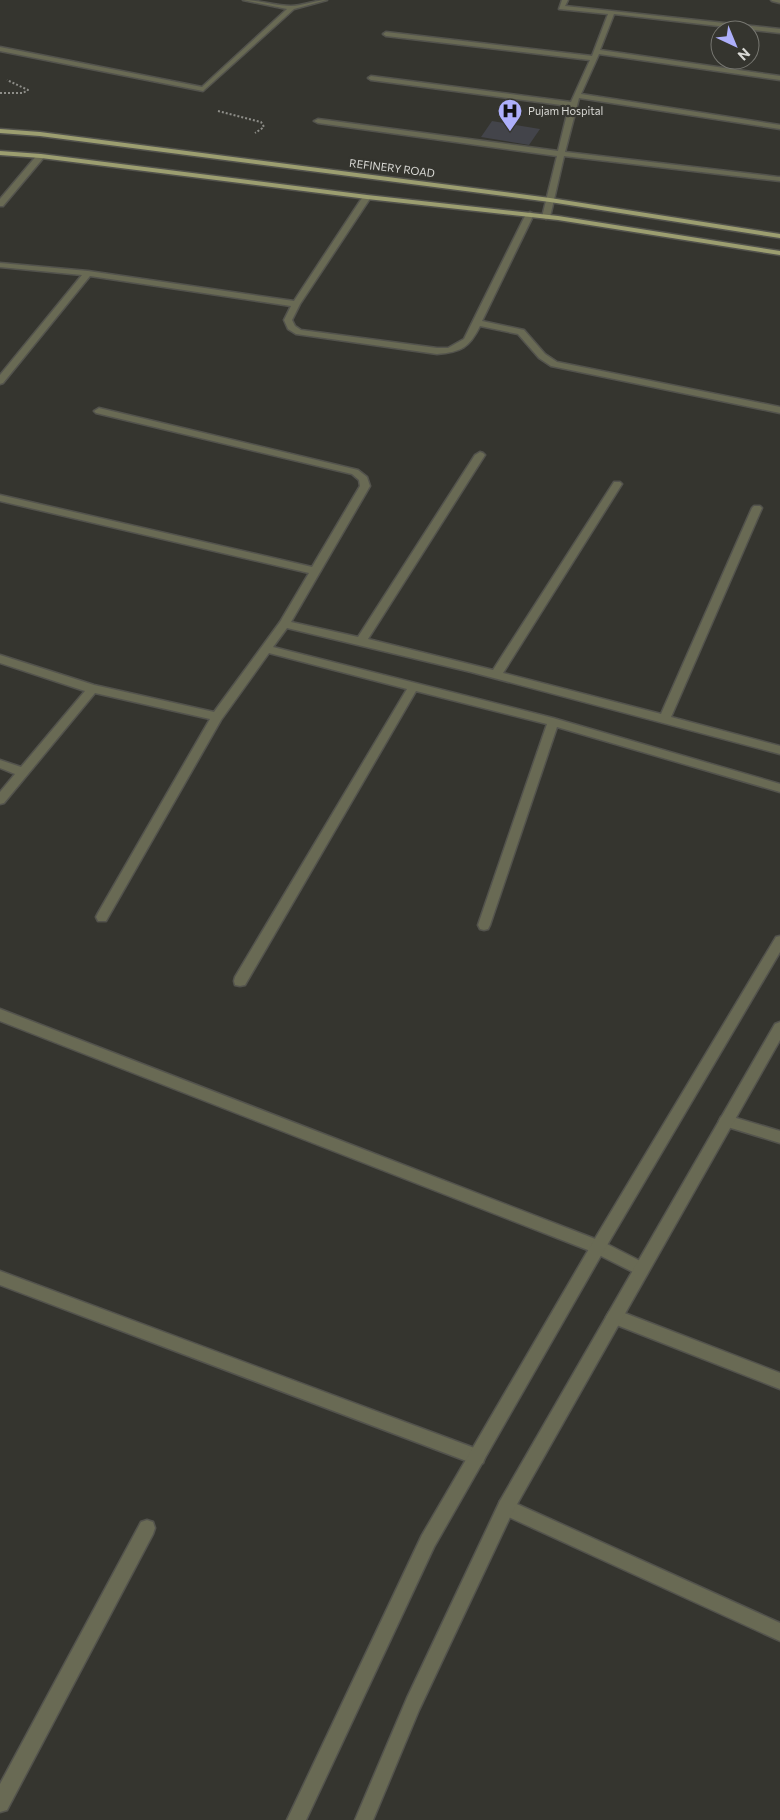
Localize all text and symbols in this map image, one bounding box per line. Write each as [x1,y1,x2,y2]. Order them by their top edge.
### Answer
north arrow [710,20,760,70]
text: N [735,45,754,64]
hospital icon: Pujam Hospital [497,98,523,132]
place label: Pujam Hospital [528,104,603,117]
street label: REFINERY ROAD [349,156,436,179]

